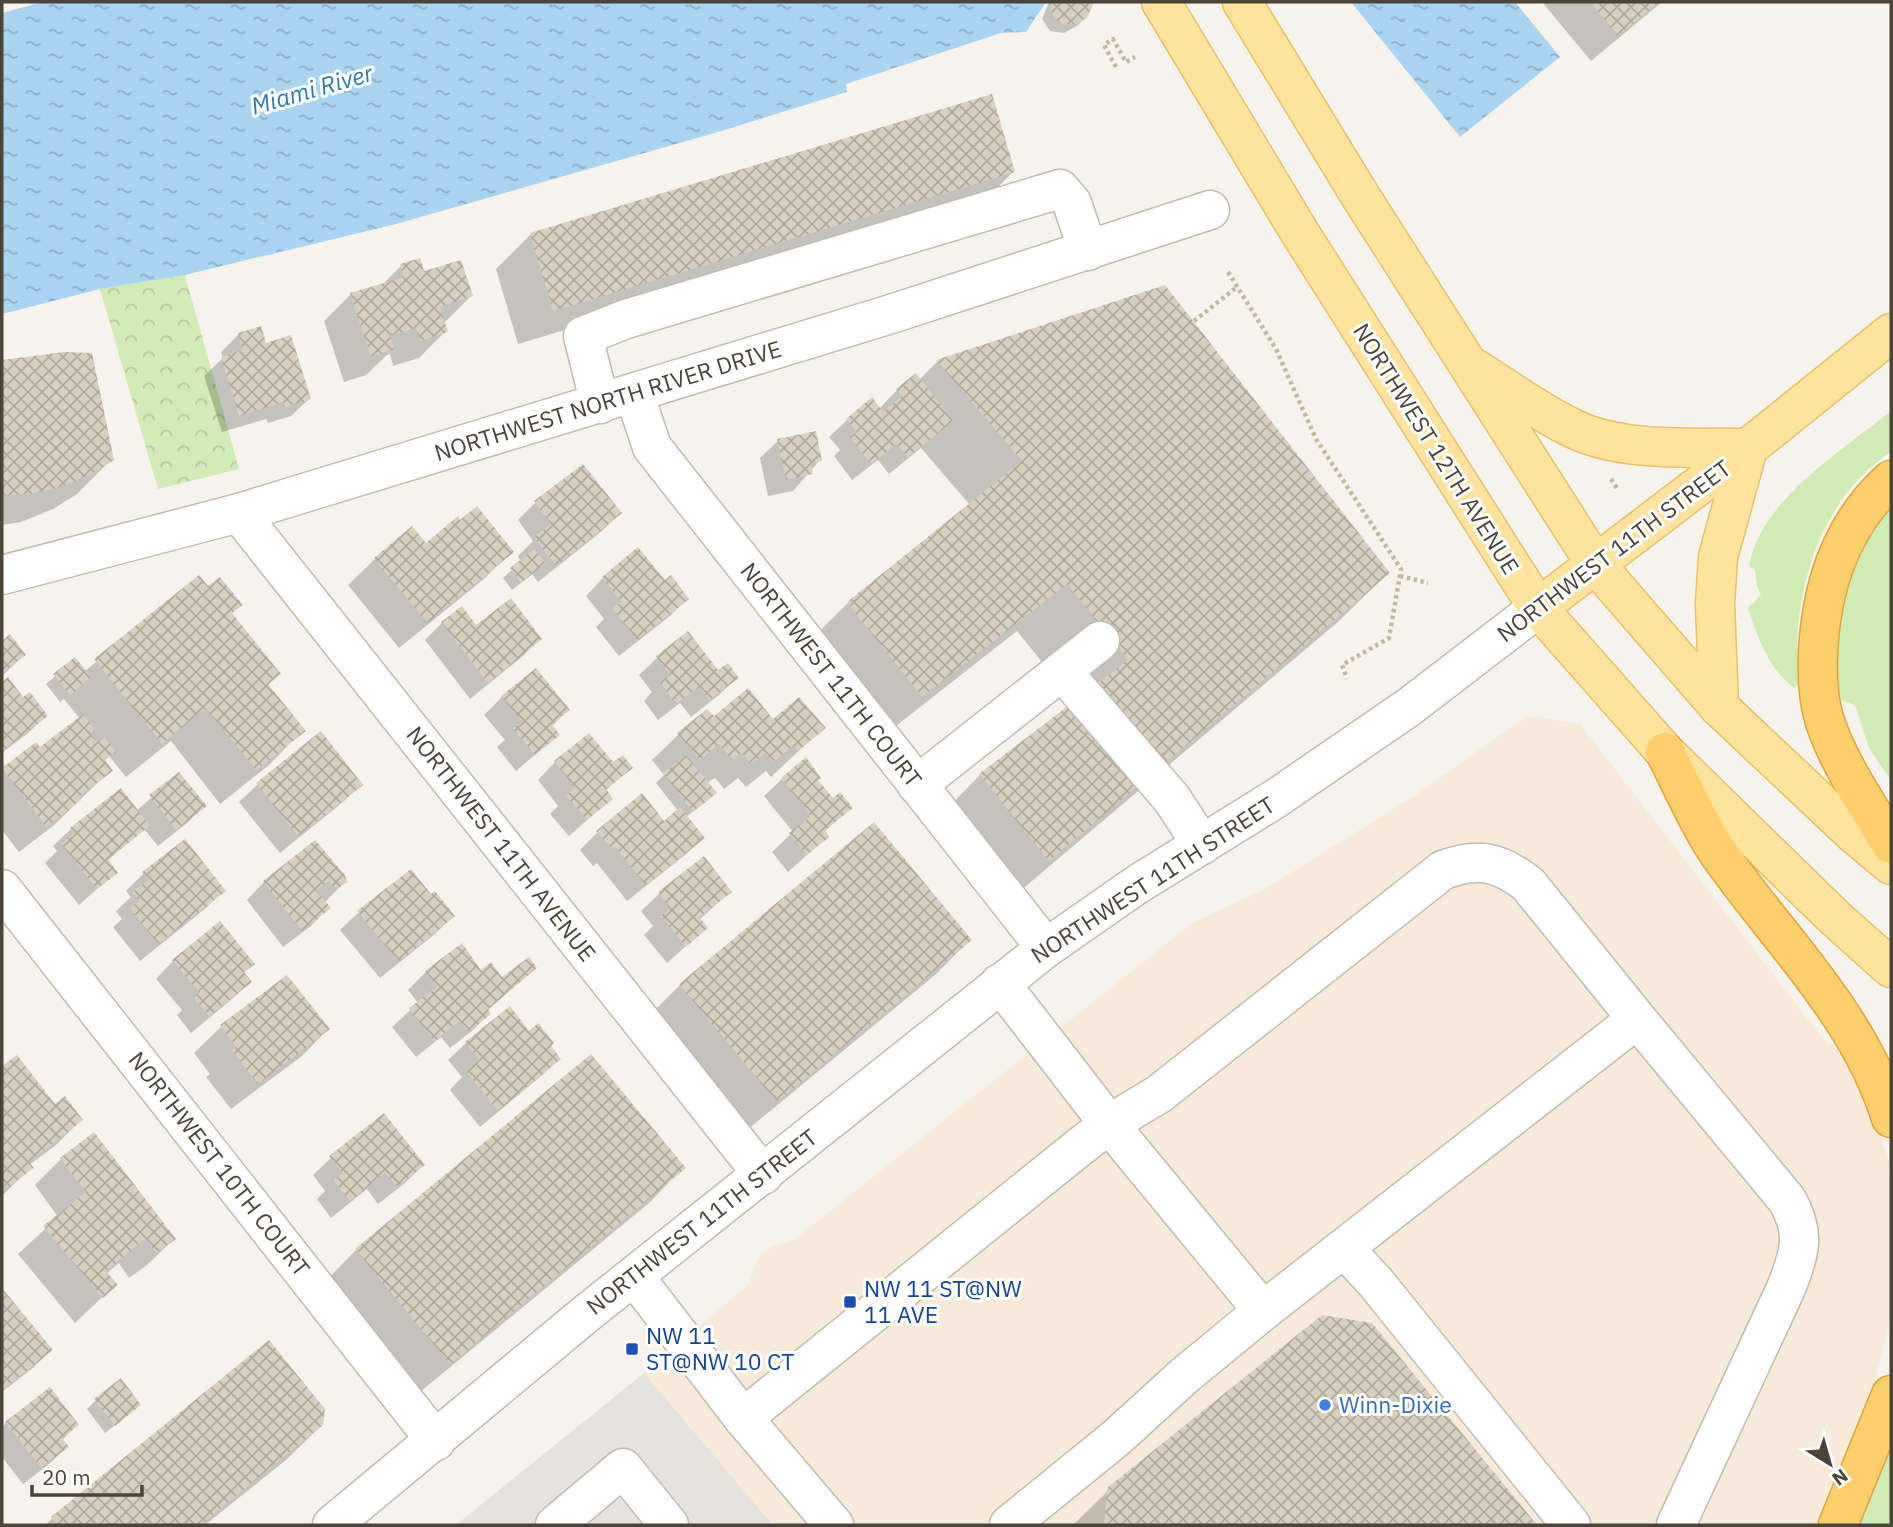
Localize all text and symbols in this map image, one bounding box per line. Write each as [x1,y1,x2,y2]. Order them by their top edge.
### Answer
water label: Miami River [247,56,378,122]
street label: NORTHWEST 12TH AVENUE [1347,317,1527,580]
street label: NORTHWEST NORTH RIVER DRIVE [430,333,785,467]
street label: NORTHWEST 11TH STREET [1491,452,1736,648]
street label: NORTHWEST 11TH COURT [735,556,929,793]
street label: NORTHWEST 11TH AVENUE [401,720,603,967]
street label: NORTHWEST 11TH STREET [1025,789,1280,969]
street label: NORTHWEST 10TH COURT [123,1045,317,1282]
street label: NORTHWEST 11TH STREET [580,1122,823,1321]
place label: NW 11 ST@NW 11 AVE [864,1273,1022,1329]
marker: NW 11 ST@NW 11 AVE [842,1294,858,1310]
place label: NW 11 ST@NW 10 CT [646,1320,794,1376]
marker: NW 11 ST@NW 10 CT [624,1341,640,1357]
place label: Winn-Dixie [1339,1389,1452,1419]
marker: Winn-Dixie [1317,1397,1333,1413]
north arrow [1795,1429,1865,1499]
scale bar [32,1454,142,1498]
text: 20 m [42,1463,91,1491]
text: N [1828,1464,1853,1491]

